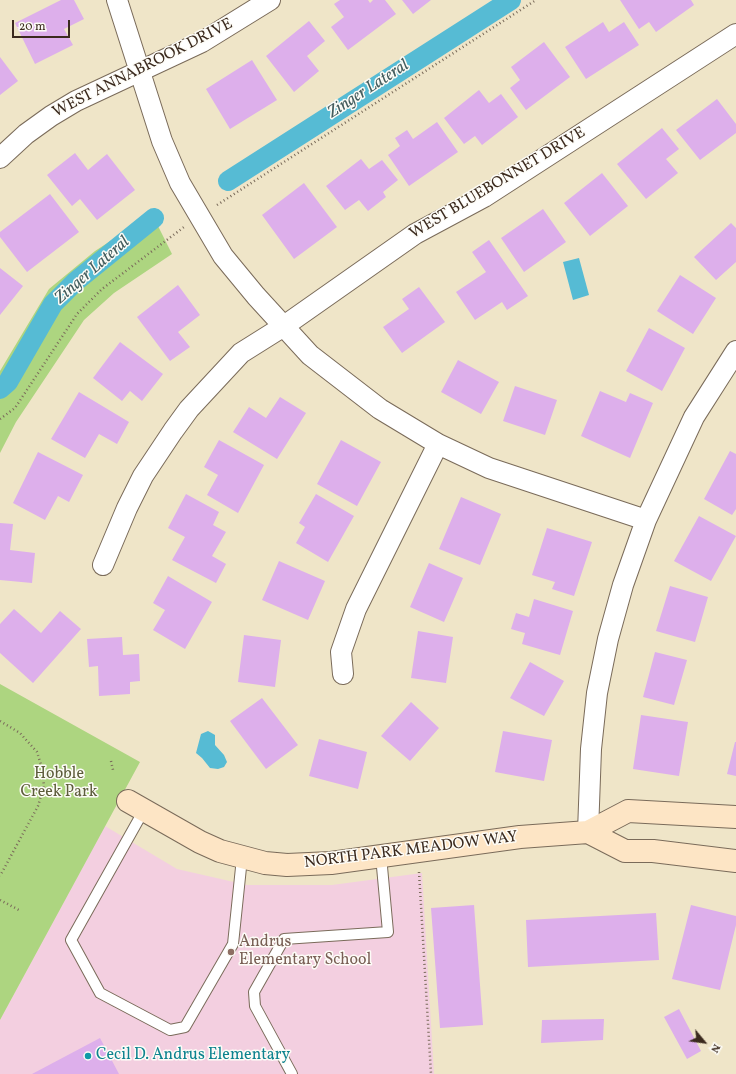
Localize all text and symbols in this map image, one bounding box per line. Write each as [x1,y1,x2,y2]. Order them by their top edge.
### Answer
scale bar [14,12,72,38]
street label: WEST ANNABROOK DRIVE [50,15,236,123]
text: 20 m [19,19,46,35]
water label: Zinger Lateral [325,56,413,124]
street label: WEST BLUEBONNET DRIVE [407,124,589,244]
water label: Zinger Lateral [51,233,135,309]
park label: Hobble Creek Park [21,765,97,803]
street label: NORTH PARK MEADOW WAY [303,828,519,874]
place label: Andrus Elementary School [239,933,371,971]
marker: Andrus Elementary School [226,947,236,957]
north arrow [684,1022,724,1062]
text: N [706,1041,723,1055]
place label: Cecil D. Andrus Elementary [96,1046,290,1066]
marker: Cecil D. Andrus Elementary [83,1051,93,1061]

